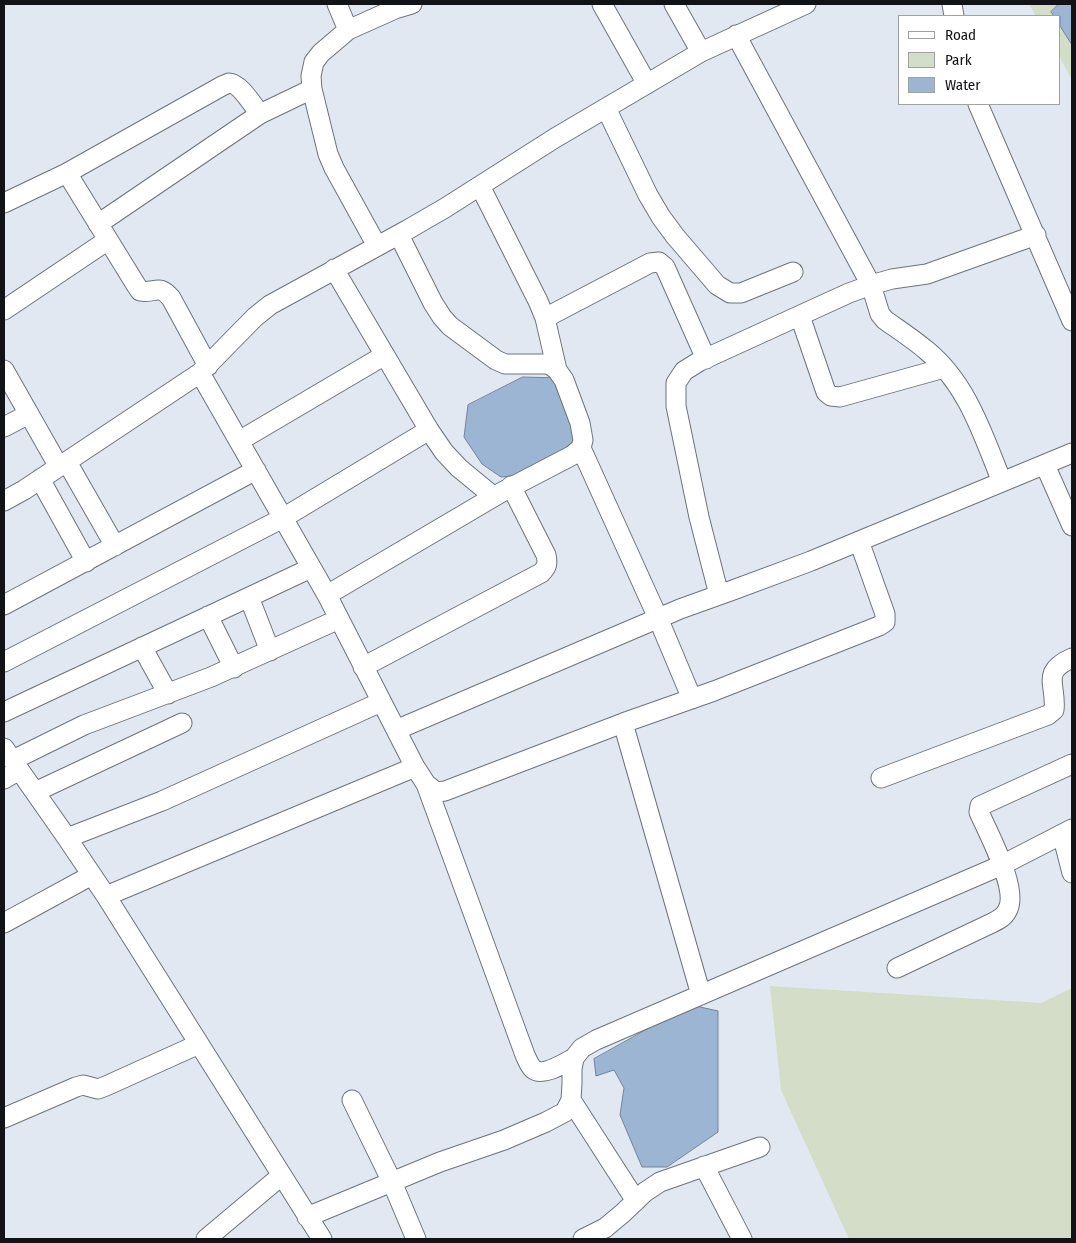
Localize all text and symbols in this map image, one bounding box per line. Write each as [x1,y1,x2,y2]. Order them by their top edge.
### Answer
legend [898,15,1061,105]
text: Road [945,26,976,44]
text: Park [945,51,972,69]
text: Water [945,76,980,94]

